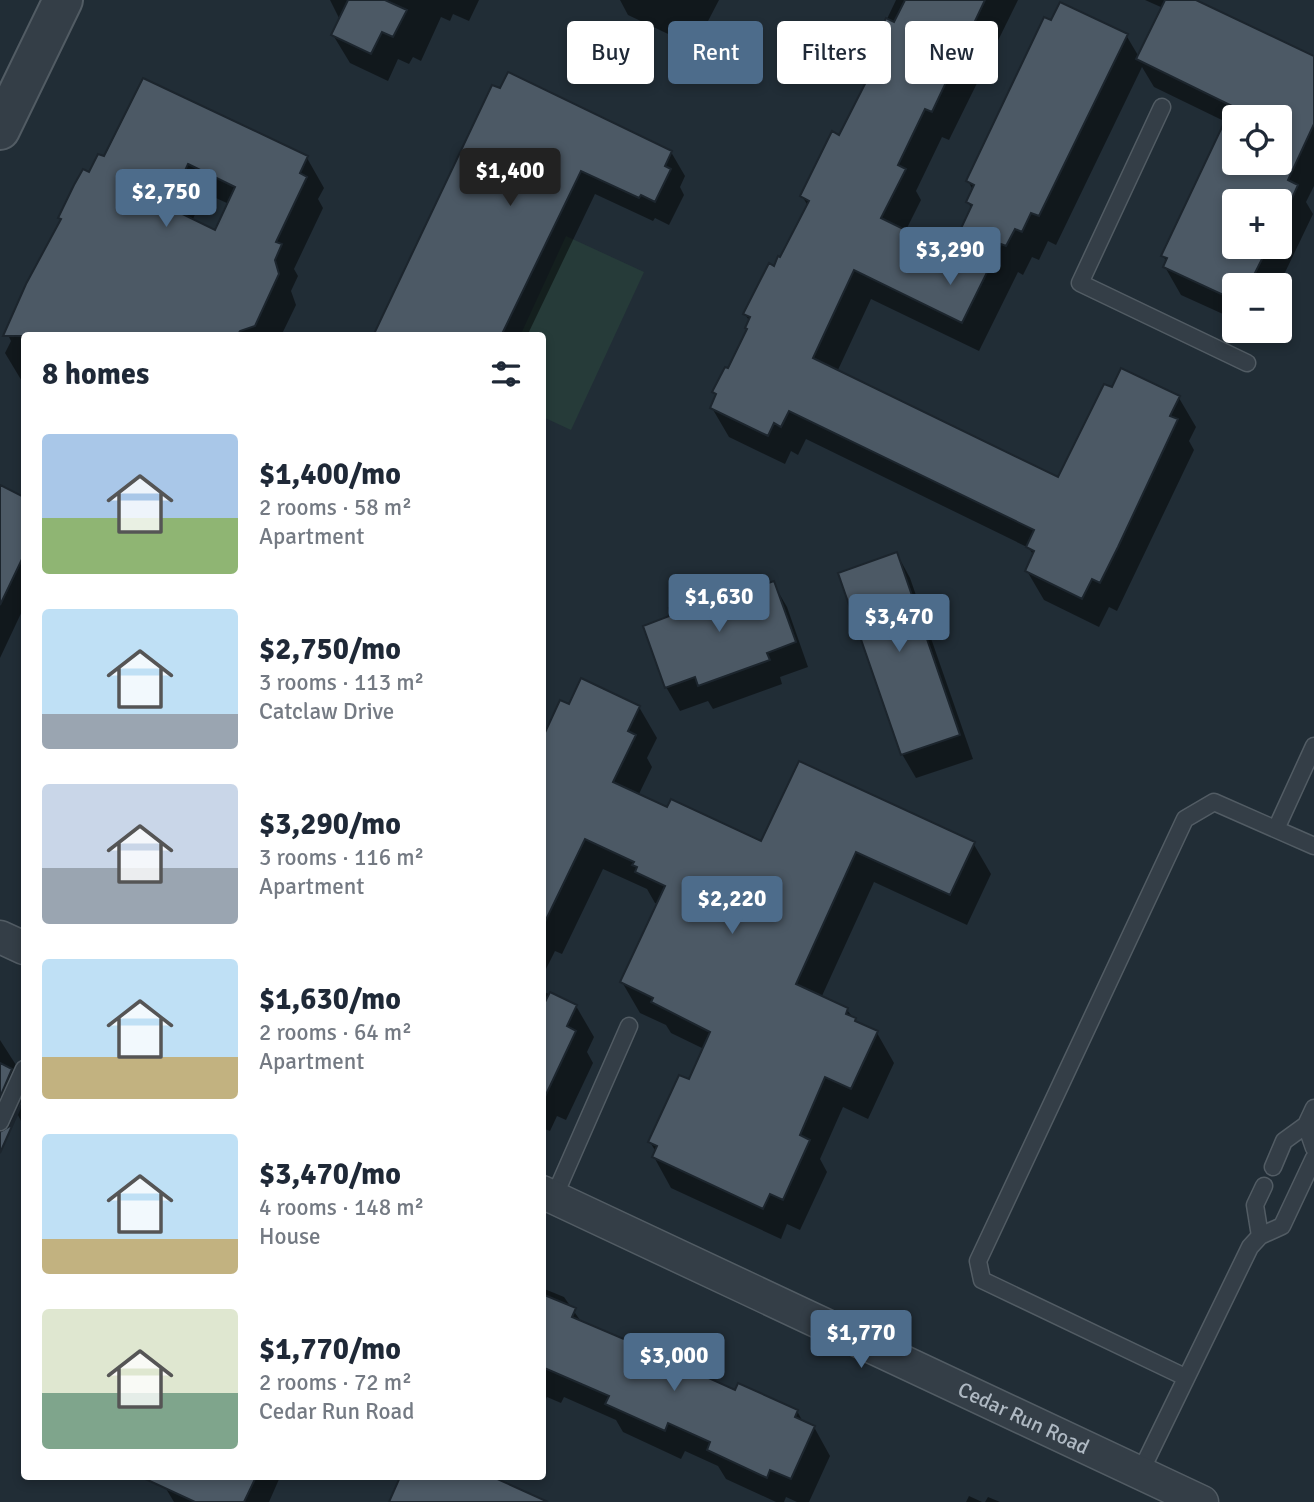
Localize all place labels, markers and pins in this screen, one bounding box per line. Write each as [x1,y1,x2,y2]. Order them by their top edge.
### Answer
pin: $1,400 [453,148,567,208]
pin: $2,750 [109,170,223,229]
pin: $3,290 [893,228,1007,287]
pin: $1,630 [662,574,776,634]
pin: $3,470 [842,594,956,654]
pin: $2,220 [675,876,789,936]
pin: $1,770 [804,1310,918,1370]
pin: $3,000 [617,1334,731,1393]

